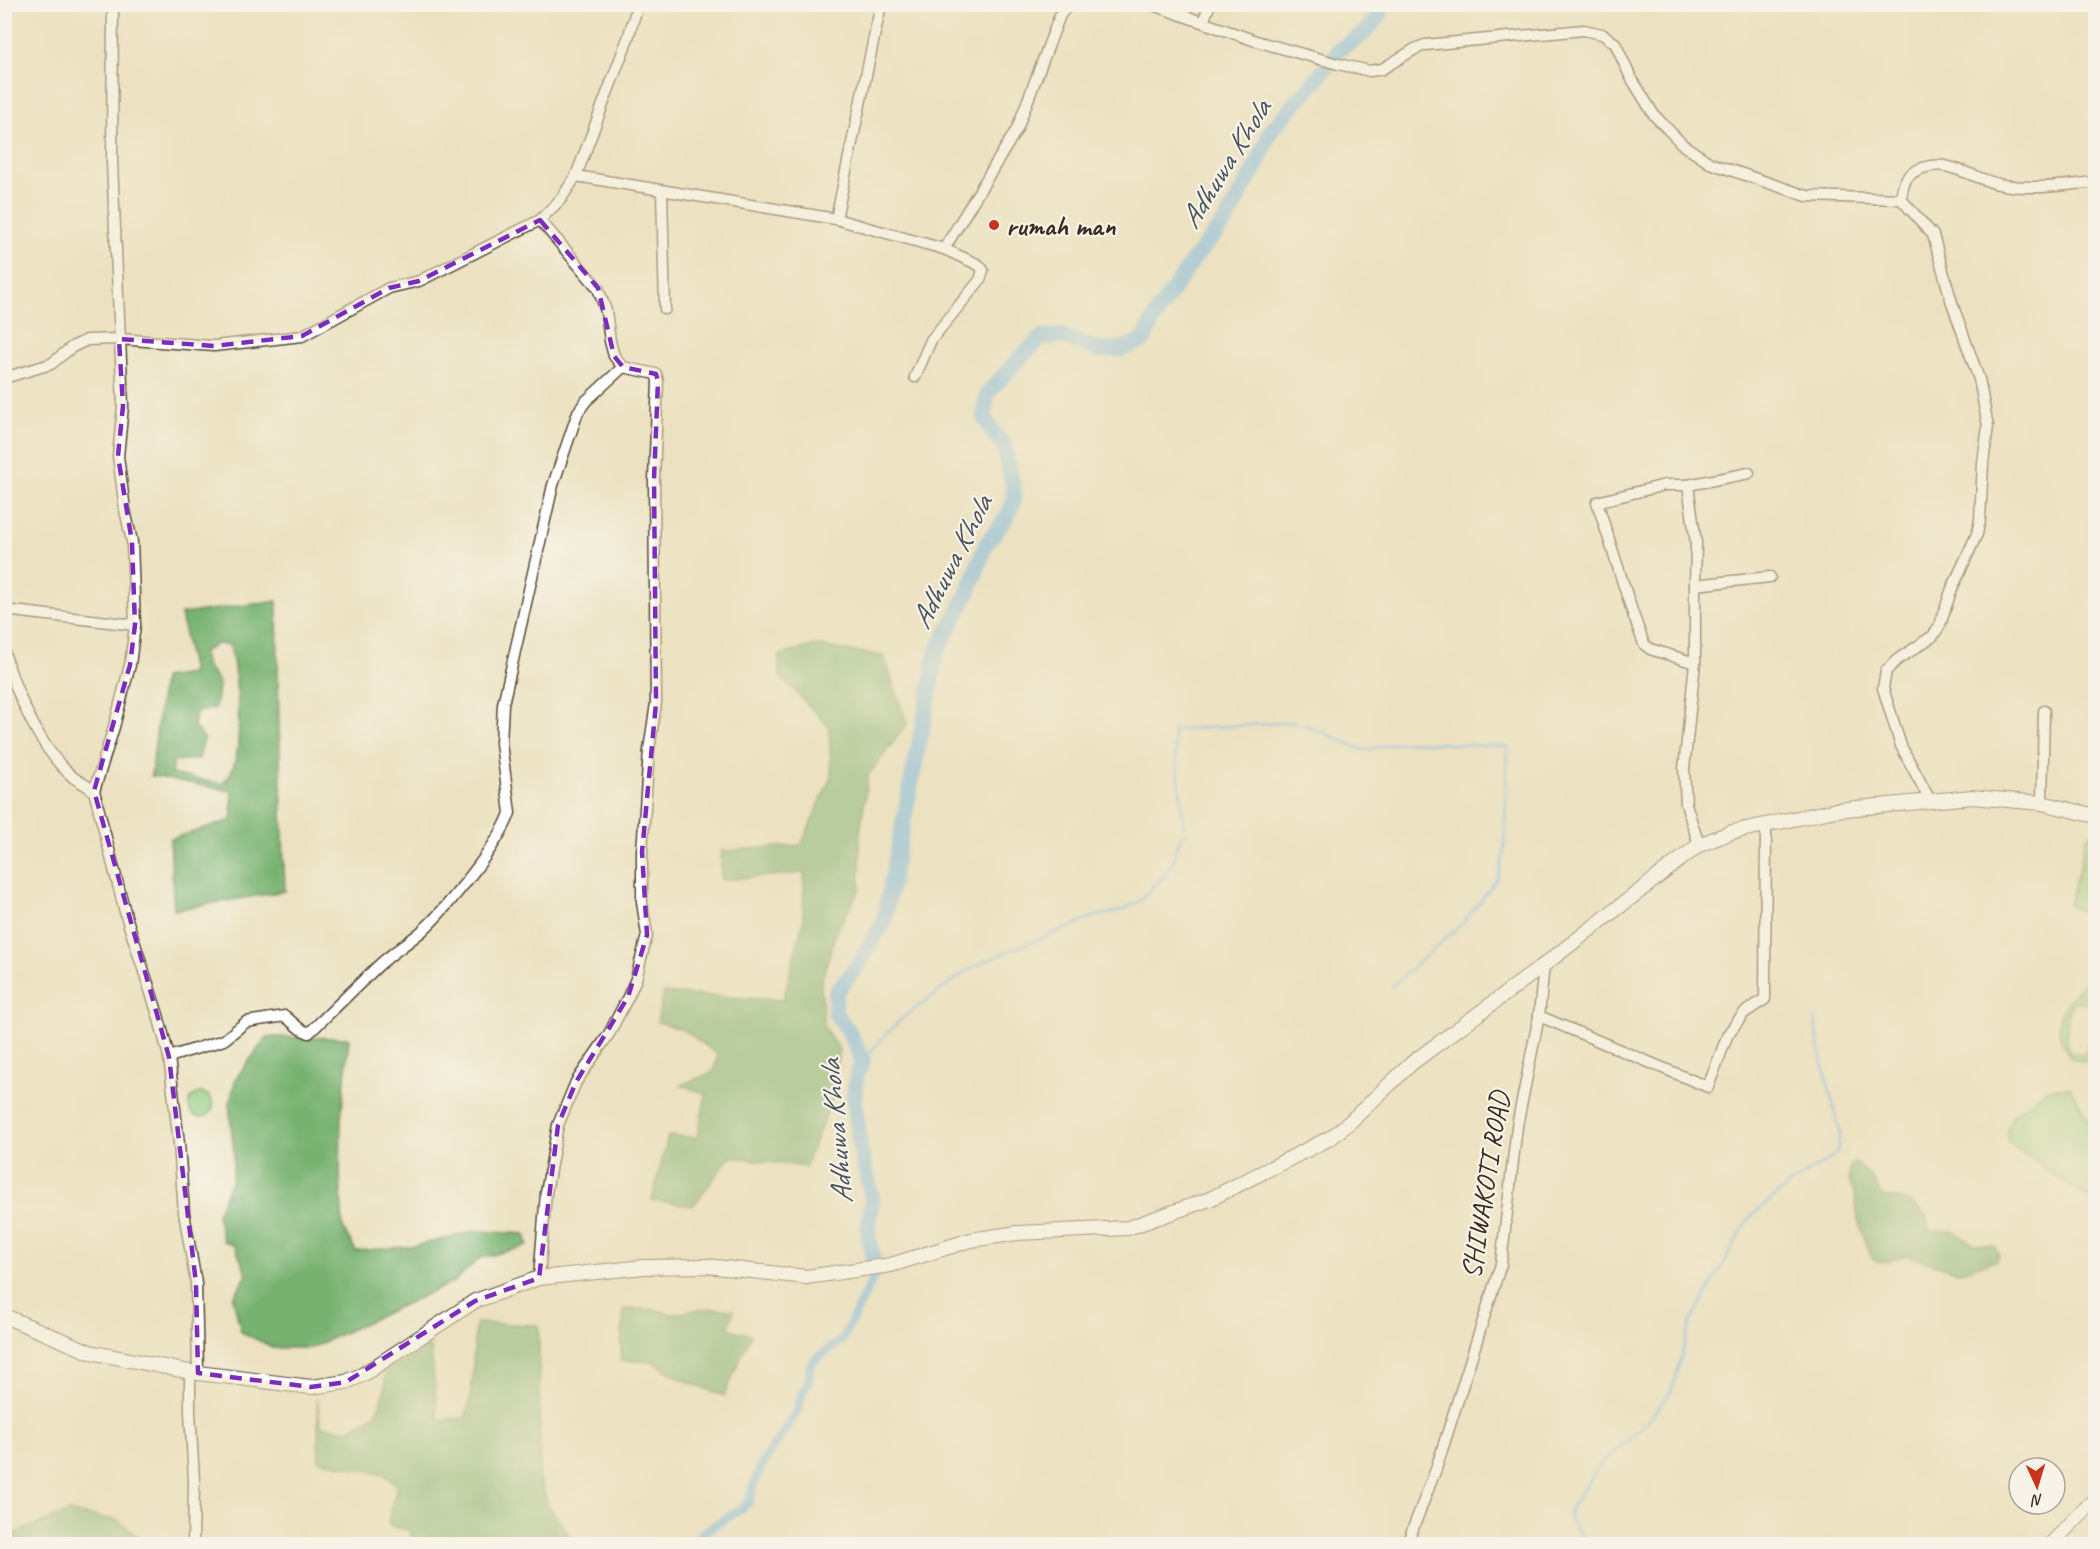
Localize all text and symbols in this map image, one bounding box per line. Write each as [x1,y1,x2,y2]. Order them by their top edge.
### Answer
water label: Adhuwa Khola [1171,90,1281,235]
place label: rumah man [1006,208,1116,243]
marker: rumah man [987,218,1001,232]
water label: Adhuwa Khola [901,487,1002,635]
water label: Adhuwa Khola [811,1056,861,1206]
street label: SHIWAKOTI ROAD [1453,1087,1517,1281]
north arrow [2007,1456,2067,1516]
text: N [2029,1490,2044,1511]

